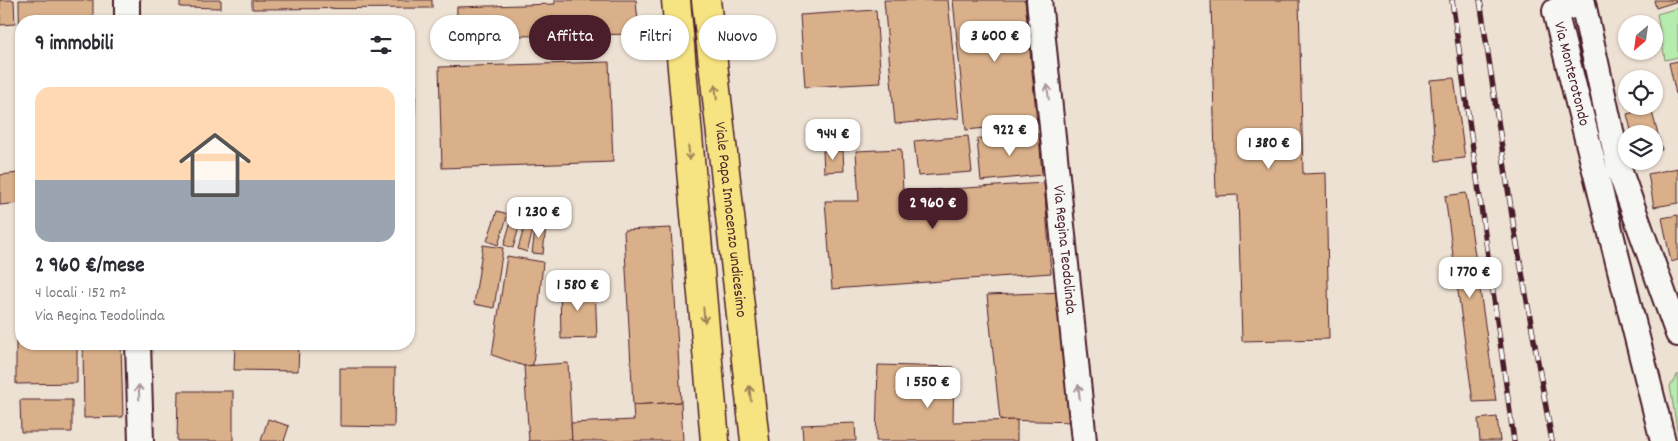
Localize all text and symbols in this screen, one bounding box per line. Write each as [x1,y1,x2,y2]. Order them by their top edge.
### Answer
chip: Compra [430,15,519,60]
chip: Affitta [529,15,611,60]
chip: Filtri [621,15,689,60]
chip: Nuovo [699,15,776,60]
north arrow [1618,15,1662,60]
map controls [1618,15,1663,170]
street label: Via Monterotondo [1547,19,1595,129]
pin: 3 600 € [949,20,1041,63]
text: 3 600 € [971,25,1019,48]
text: 9 immobili [35,30,113,60]
icon: filters [367,31,395,59]
button: locate [1618,70,1663,115]
one-way arrow [711,84,721,100]
one-way arrow [1043,84,1053,100]
pin: 922 € [975,114,1045,157]
pin: 944 € [798,119,868,161]
text: 922 € [993,119,1027,142]
icon: home [170,120,260,210]
street label: Viale Papa Innocenzo undicesimo [708,121,753,319]
text: 944 € [816,123,850,146]
button: layers [1618,125,1663,170]
pin: 1 380 € [1223,128,1315,170]
text: 1 380 € [1248,132,1290,155]
one-way arrow [685,145,694,161]
street label: Via Regina Teodolinda [1046,184,1083,316]
pin: 2 960 € [887,188,979,230]
text: 2 960 € [909,192,957,215]
pin: 1 230 € [493,196,585,239]
text: 1 230 € [518,201,560,224]
text: 2 960 €/mese [35,252,145,282]
pin: 1 770 € [1424,256,1516,299]
text: 1 770 € [1450,261,1490,284]
pin: 1 580 € [532,270,624,312]
text: 1 580 € [557,274,599,297]
text: 4 locali · 152 m² [35,282,126,305]
text: Via Regina Teodolinda [35,305,164,328]
one-way arrow [699,307,708,323]
pin: 1 550 € [882,366,974,409]
text: 1 550 € [906,371,950,394]
one-way arrow [135,385,144,401]
one-way arrow [745,385,755,401]
one-way arrow [1074,385,1084,401]

